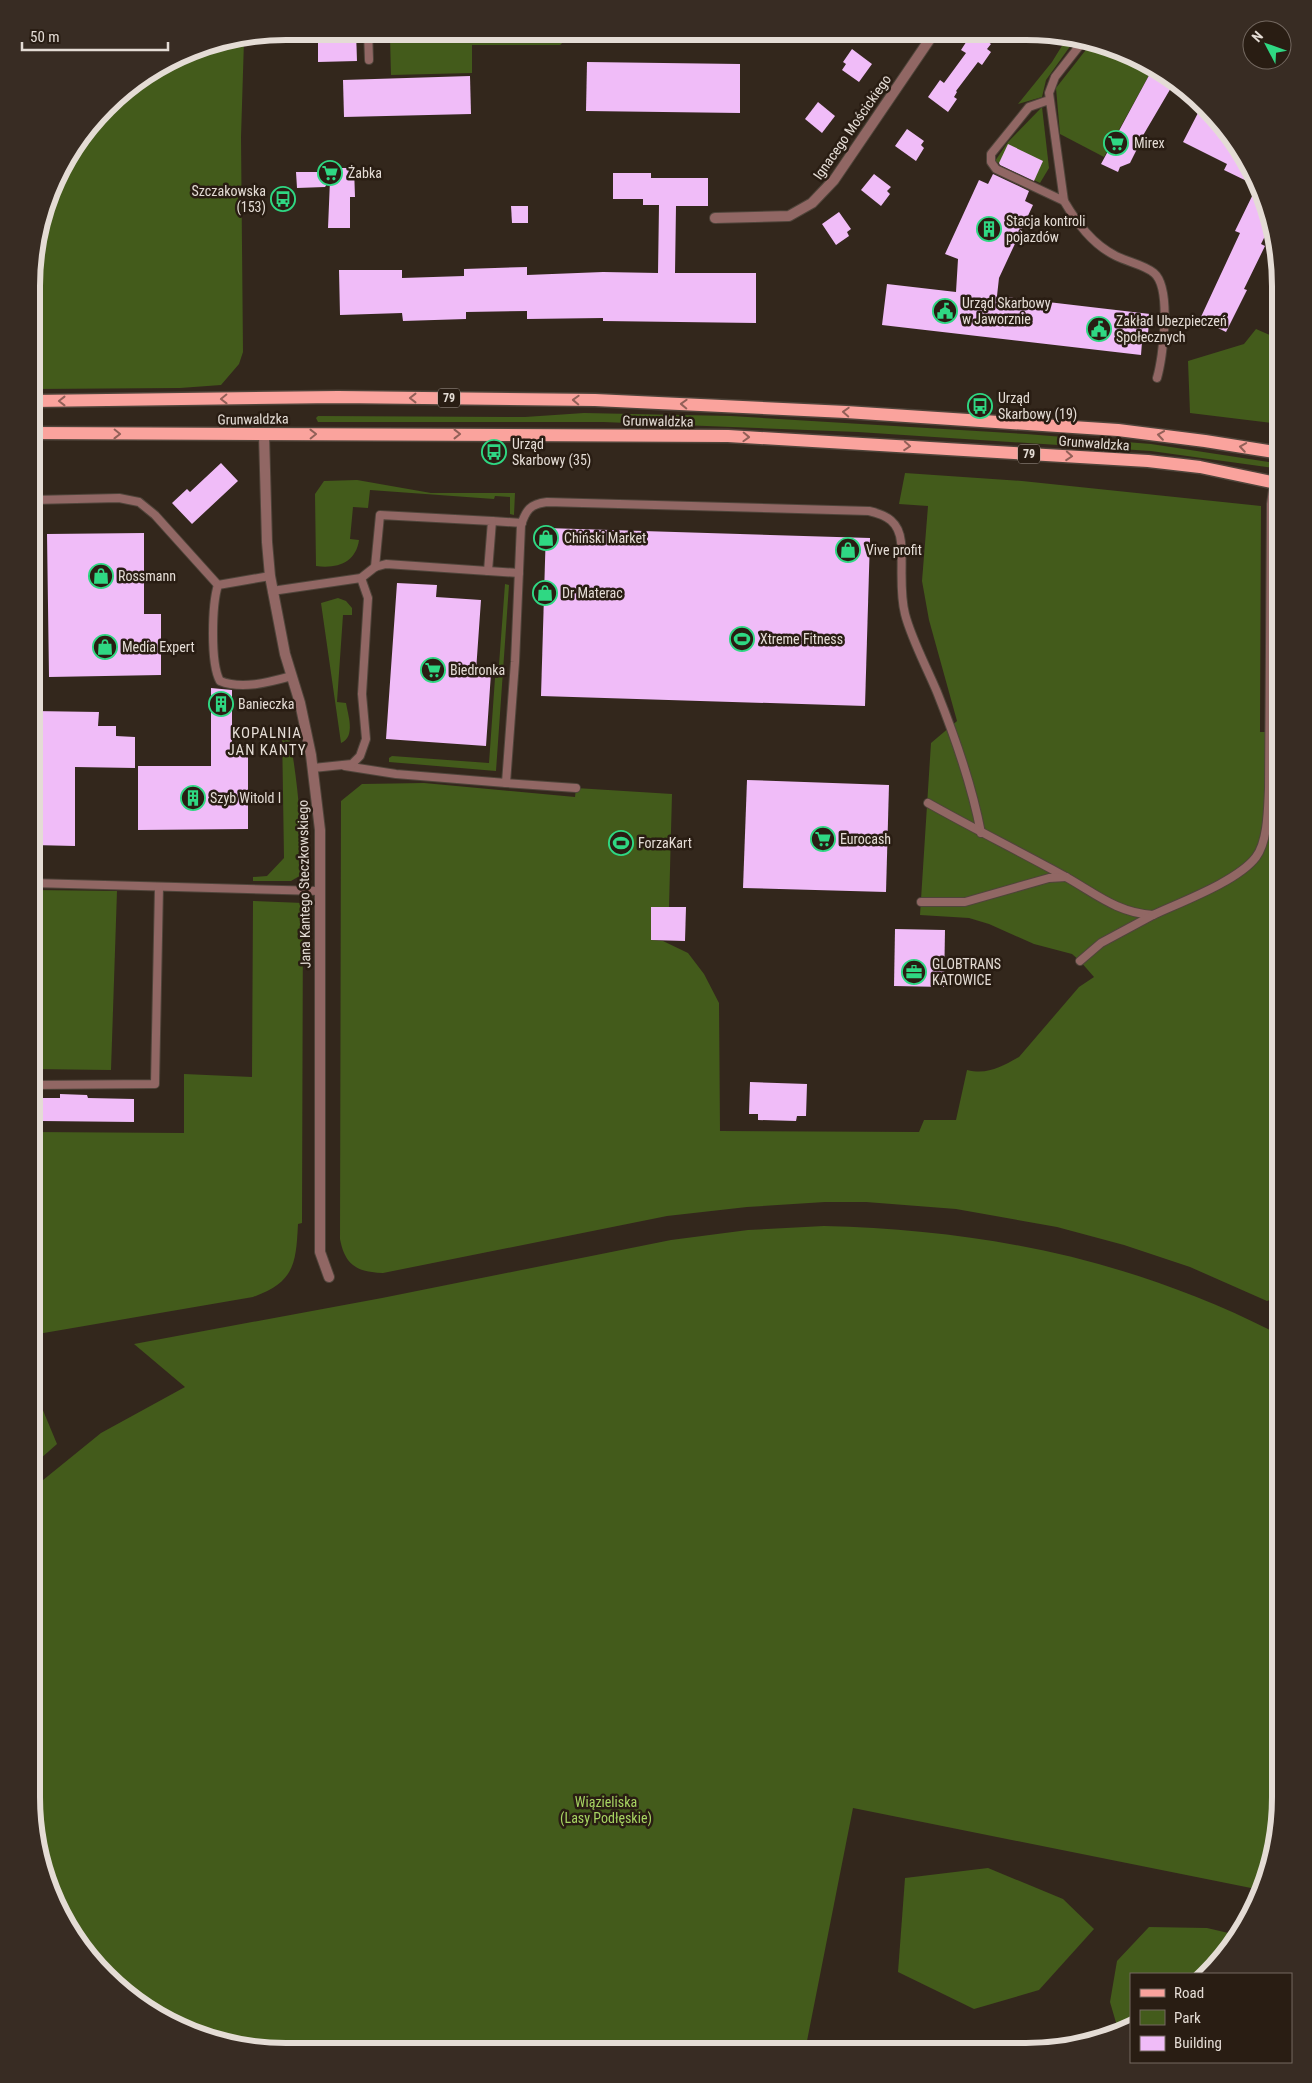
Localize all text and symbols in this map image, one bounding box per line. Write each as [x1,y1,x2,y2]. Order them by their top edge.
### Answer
scale bar [22,20,169,52]
north arrow [1242,20,1292,70]
text: 50 m [30,28,60,46]
text: N [1248,28,1266,45]
street label: Ignacego Mościckiego [810,72,894,182]
supermarket icon: Mirex [1103,130,1129,156]
place label: Mirex [1134,135,1165,151]
supermarket icon: Żabka [317,160,343,186]
place label: Żabka [348,165,382,181]
place label: Szczakowska (153) [192,183,266,216]
bus stop icon: Szczakowska (153) [270,186,296,212]
place label: Stacja kontroli pojazdów [1006,213,1085,245]
building icon: Stacja kontroli pojazdów [976,216,1002,242]
place label: Urząd Skarbowy w Jaworznie [962,295,1051,327]
public building icon: Urząd Skarbowy w Jaworznie [932,298,958,324]
place label: Zakład Ubezpieczeń Społecznych [1116,313,1227,345]
public building icon: Zakład Ubezpieczeń Społecznych [1086,316,1112,342]
road number: 79 [438,388,460,408]
place label: Urząd Skarbowy (19) [998,390,1077,423]
one-way arrow [409,393,417,403]
bus stop icon: Urząd Skarbowy (19) [967,393,993,419]
one-way arrow [220,394,228,404]
one-way arrow [572,395,580,405]
one-way arrow [57,396,65,406]
one-way arrow [680,399,688,410]
one-way arrow [842,407,850,418]
street label: Grunwaldzka [217,410,289,428]
street label: Grunwaldzka [622,412,694,430]
one-way arrow [114,429,121,439]
one-way arrow [310,429,317,439]
one-way arrow [454,429,461,439]
one-way arrow [1157,430,1165,441]
one-way arrow [742,432,750,442]
street label: Grunwaldzka [1058,433,1130,453]
place label: Urząd Skarbowy (35) [512,436,591,469]
bus stop icon: Urząd Skarbowy (35) [481,439,507,465]
one-way arrow [903,440,911,451]
one-way arrow [1238,442,1246,453]
road number: 79 [1018,444,1040,464]
one-way arrow [1065,451,1073,462]
shop icon: Chiński Market [533,525,559,551]
place label: Chiński Market [564,530,646,546]
shop icon: Vive profit [835,537,861,563]
place label: Vive profit [866,542,922,558]
shop icon: Rossmann [88,563,114,589]
place label: Rossmann [118,568,176,584]
shop icon: Dr Materac [532,580,558,606]
place label: Dr Materac [562,585,623,601]
sports icon: Xtreme Fitness [729,626,755,652]
place label: Xtreme Fitness [760,631,843,647]
shop icon: Media Expert [92,634,118,660]
place label: Media Expert [122,639,195,655]
supermarket icon: Biedronka [420,657,446,683]
place label: Biedronka [450,662,505,678]
building icon: Banieczka [208,691,234,717]
place label: Banieczka [238,696,295,712]
district label: KOPALNIA JAN KANTY [227,724,307,759]
building icon: Szyb Witold I [180,785,206,811]
place label: Szyb Witold I [210,790,281,806]
street label: Jana Kantego Steczkowskiego [295,800,313,968]
supermarket icon: Eurocash [810,826,836,852]
sports icon: ForzaKart [608,830,634,856]
place label: Eurocash [840,831,891,847]
place label: ForzaKart [638,835,692,851]
place label: GLOBTRANS KATOWICE [932,956,1001,988]
office icon: GLOBTRANS KATOWICE [901,959,927,985]
park label: Wiązieliska (Lasy Podłęskie) [560,1794,652,1827]
legend [1130,1973,1292,2063]
text: Road [1174,1984,1204,2002]
text: Park [1174,2009,1201,2027]
text: Building [1174,2034,1222,2052]

